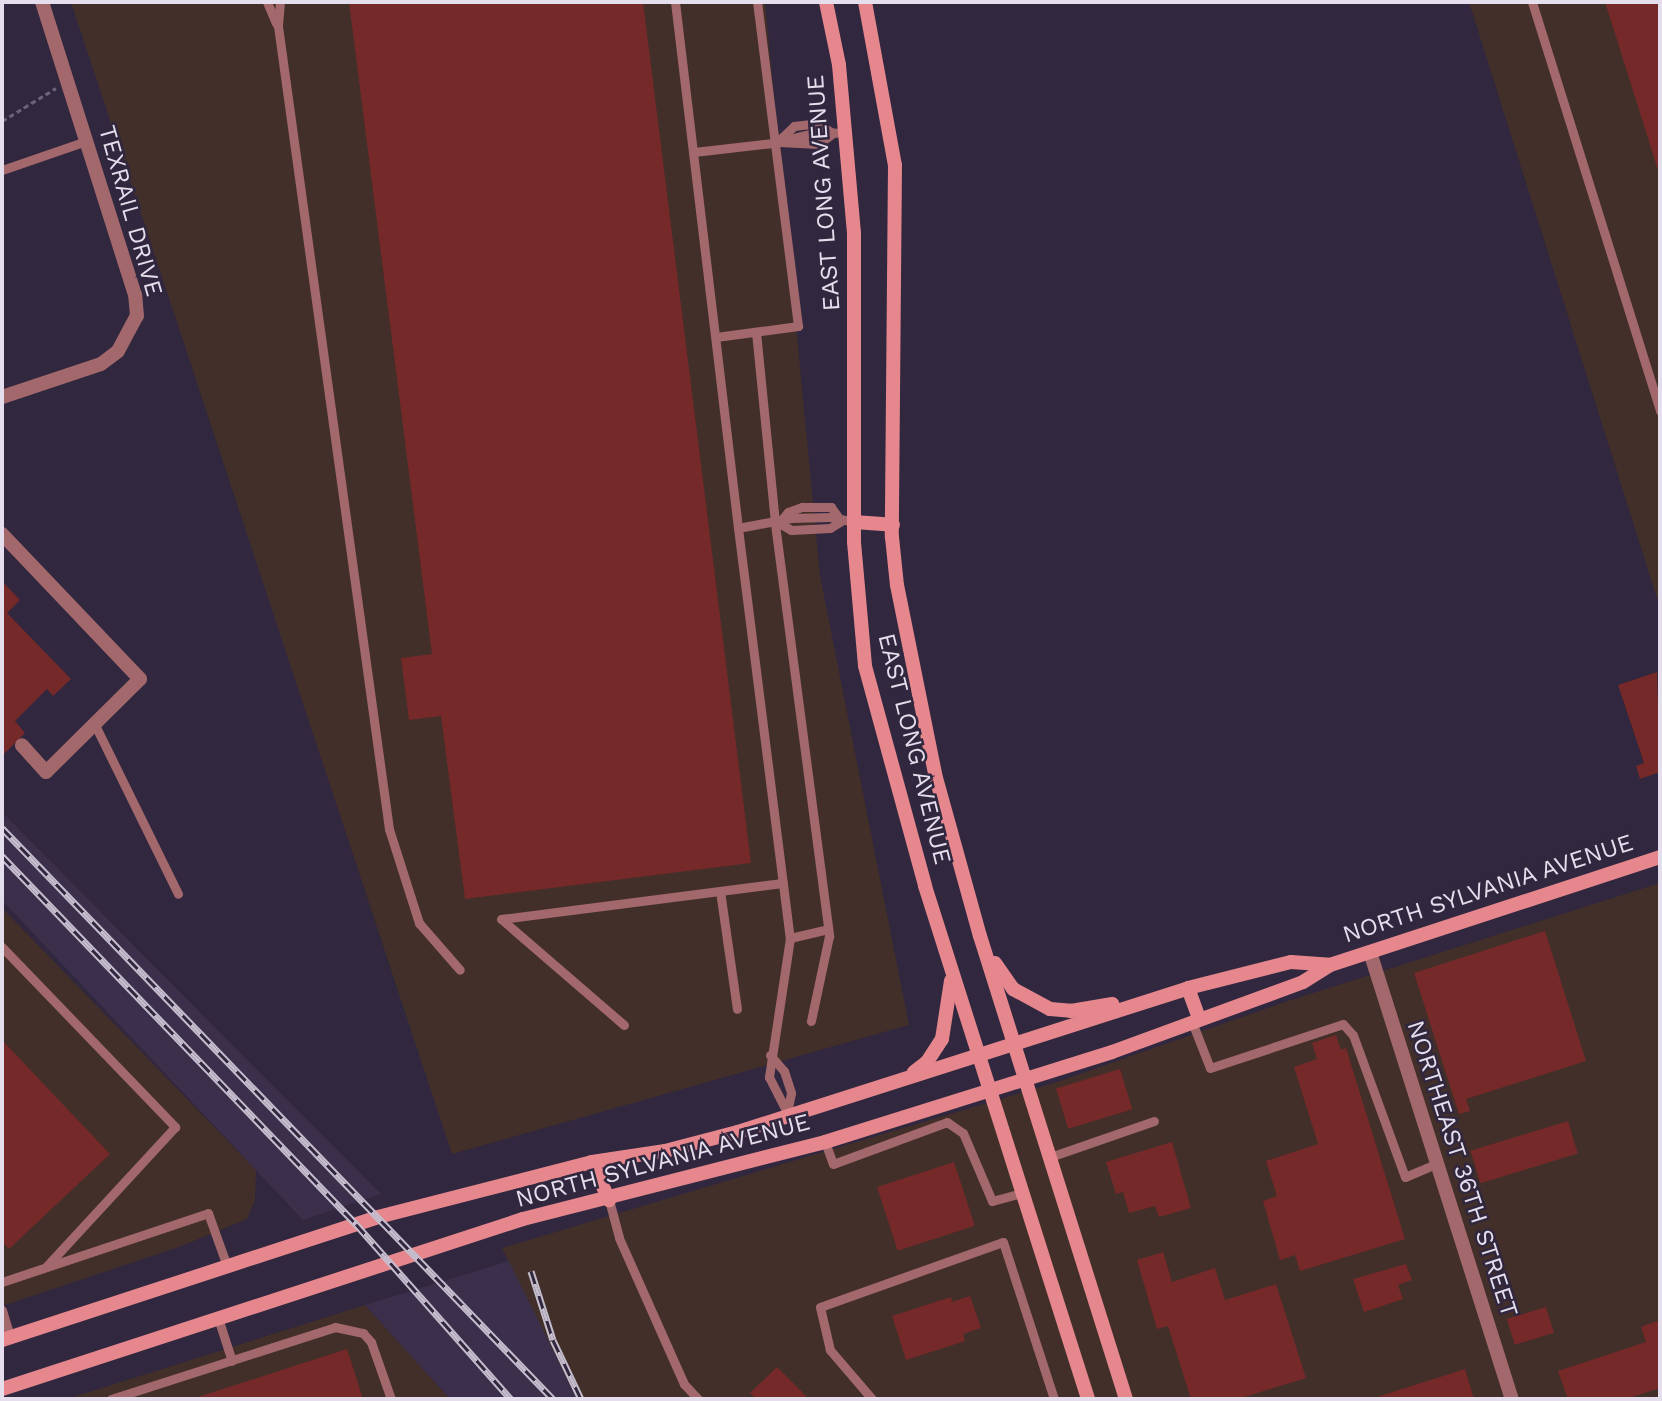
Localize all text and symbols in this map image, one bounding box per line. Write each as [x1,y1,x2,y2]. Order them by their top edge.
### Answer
street label: EAST LONG AVENUE [801,73,847,313]
street label: TEXRAIL DRIVE [92,122,168,300]
street label: EAST LONG AVENUE [871,630,957,868]
street label: NORTH SYLVANIA AVENUE [1338,828,1638,950]
street label: NORTHEAST 36TH STREET [1400,1017,1524,1321]
street label: NORTH SYLVANIA AVENUE [512,1108,814,1214]

